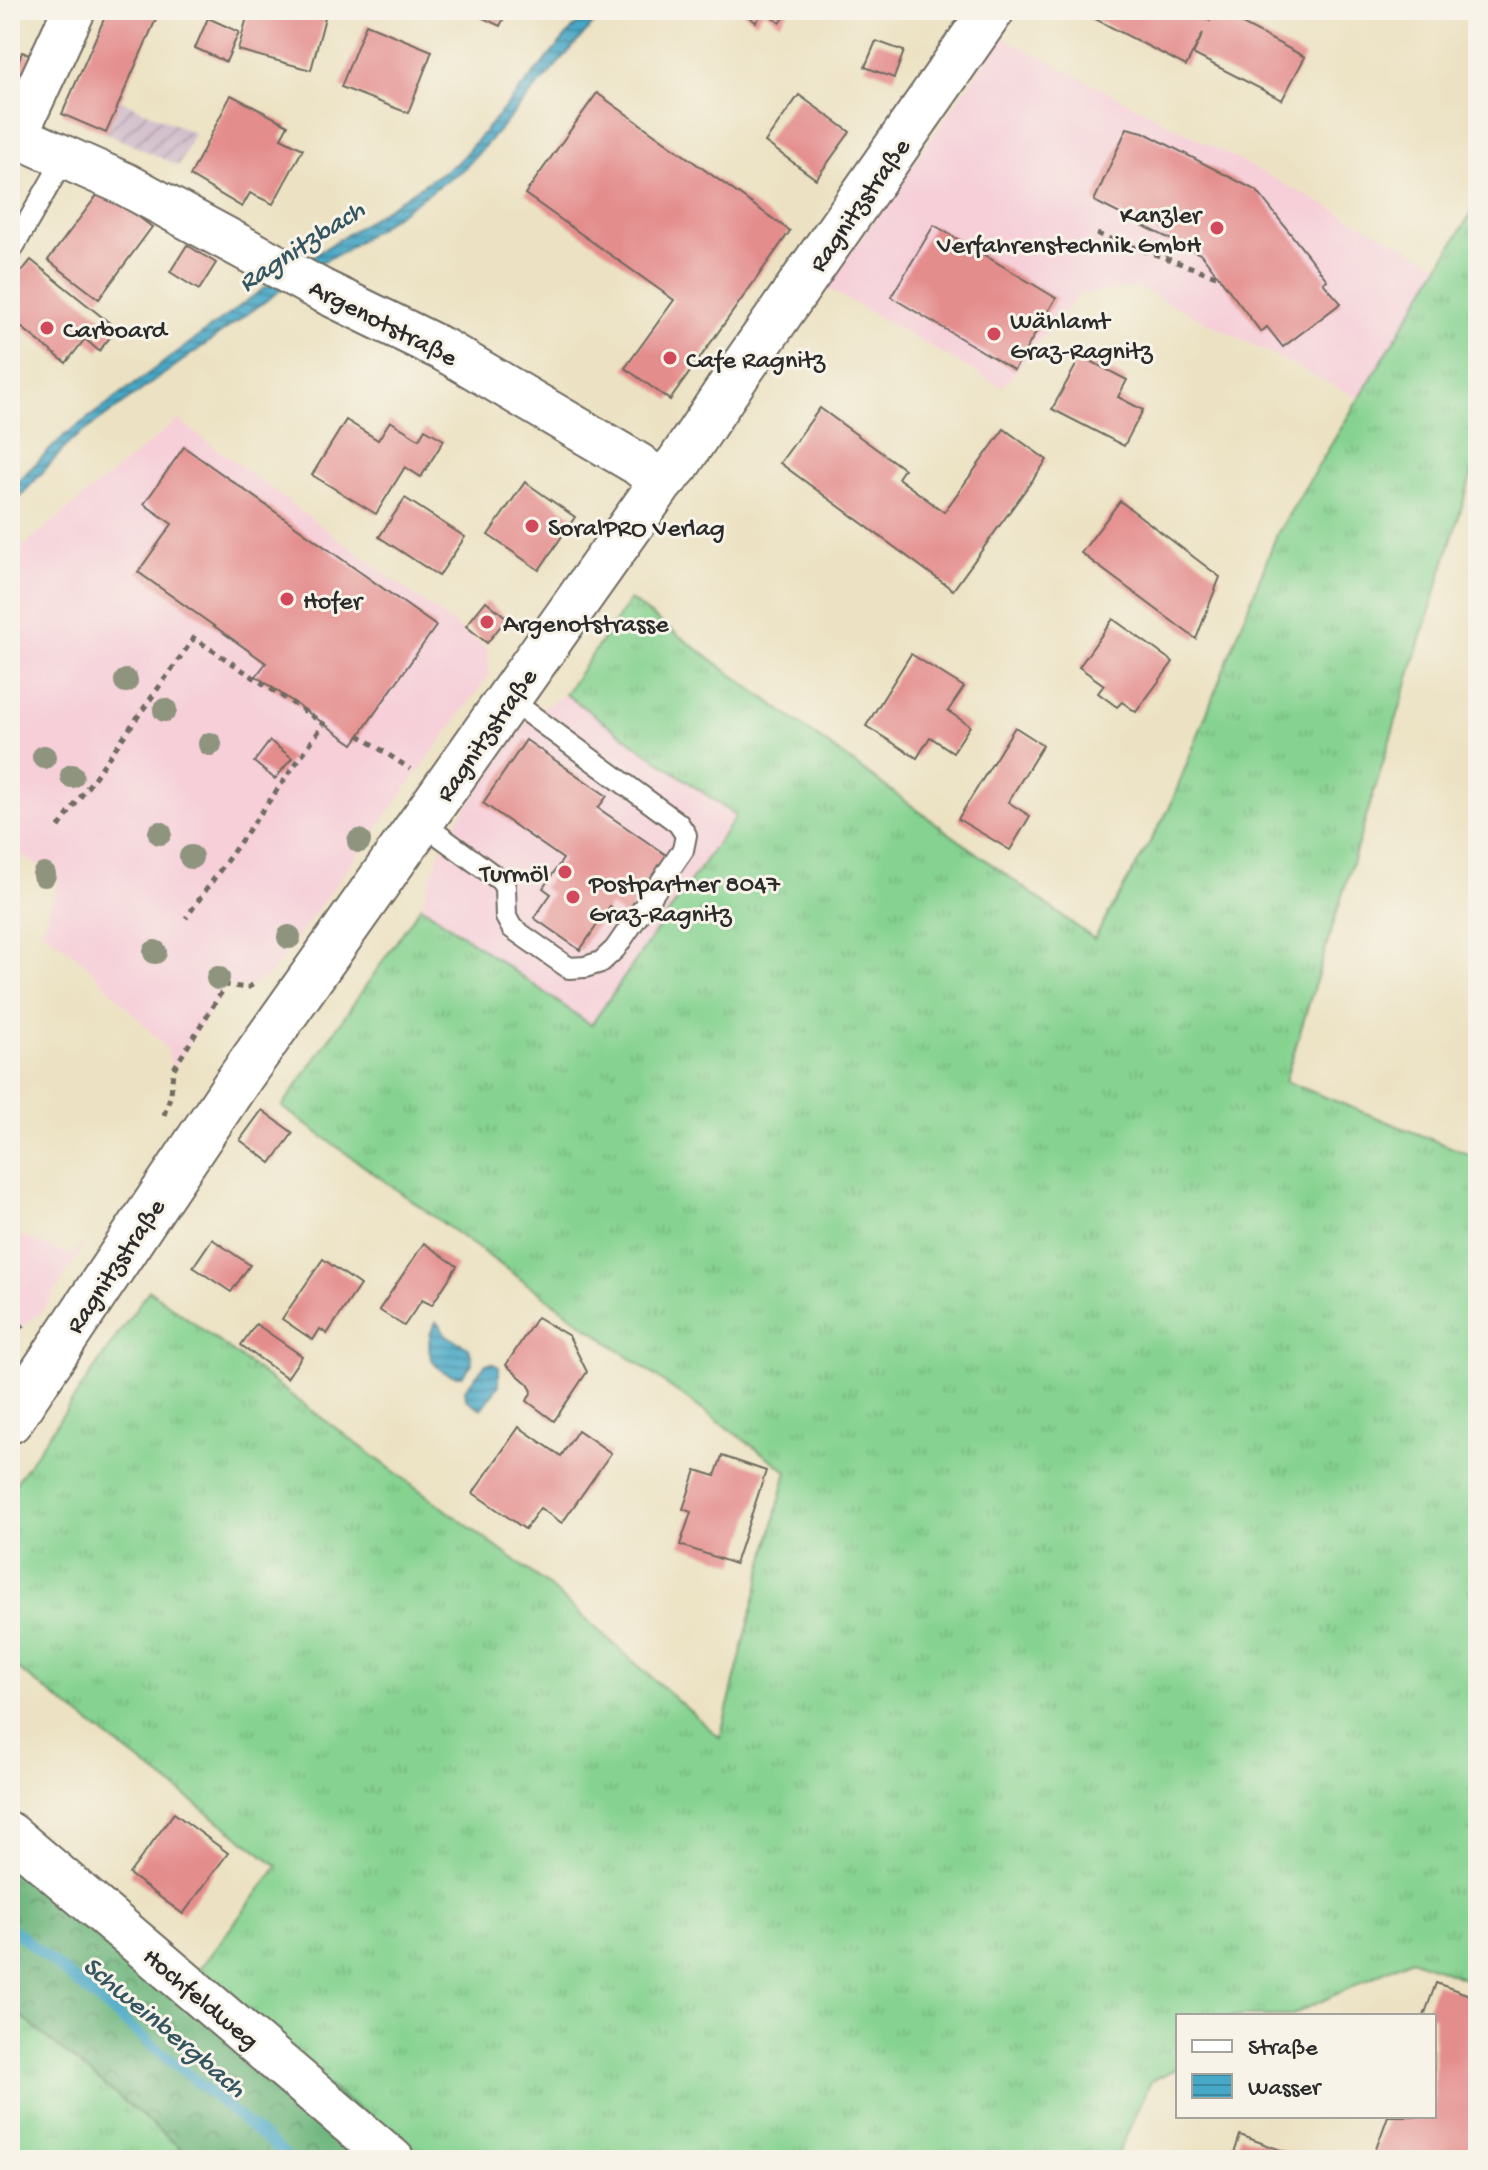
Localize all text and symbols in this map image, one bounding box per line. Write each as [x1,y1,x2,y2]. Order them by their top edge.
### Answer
street label: Ragnitzstraße [804,133,919,279]
water label: Ragnitzbach [233,194,373,301]
place label: Kanzler Verfahrenstechnik GmbH [936,202,1204,263]
marker: Kanzler Verfahrenstechnik GmbH [1208,219,1226,237]
street label: Argenotstraße [303,274,462,376]
place label: Wählamt Graz-Ragnitz [1010,308,1154,369]
place label: Carboard [63,317,169,348]
marker: Carboard [38,319,56,337]
marker: Wählamt Graz-Ragnitz [985,325,1003,343]
place label: Cafe Ragnitz [686,347,827,378]
marker: Cafe Ragnitz [661,349,679,367]
place label: SoralPRO Verlag [548,515,725,546]
marker: SoralPRO Verlag [523,517,541,535]
place label: Hofer [303,588,365,619]
marker: Hofer [278,590,296,608]
place label: Argenotstrasse [503,611,669,642]
marker: Argenotstrasse [478,613,496,631]
street label: Ragnitzstraße [431,663,546,809]
place label: Turmöl [478,861,549,892]
marker: Turmöl [556,863,574,881]
place label: Postpartner 8047 Graz-Ragnitz [588,871,782,932]
marker: Postpartner 8047 Graz-Ragnitz [564,888,582,906]
street label: Ragnitzstraße [61,1194,175,1341]
street label: Hochfeldweg [135,1943,263,2058]
water label: Schweinbergbach [75,1951,252,2107]
legend [1176,2014,1436,2118]
text: Straße [1248,2035,1318,2064]
text: Wasser [1248,2075,1323,2104]

